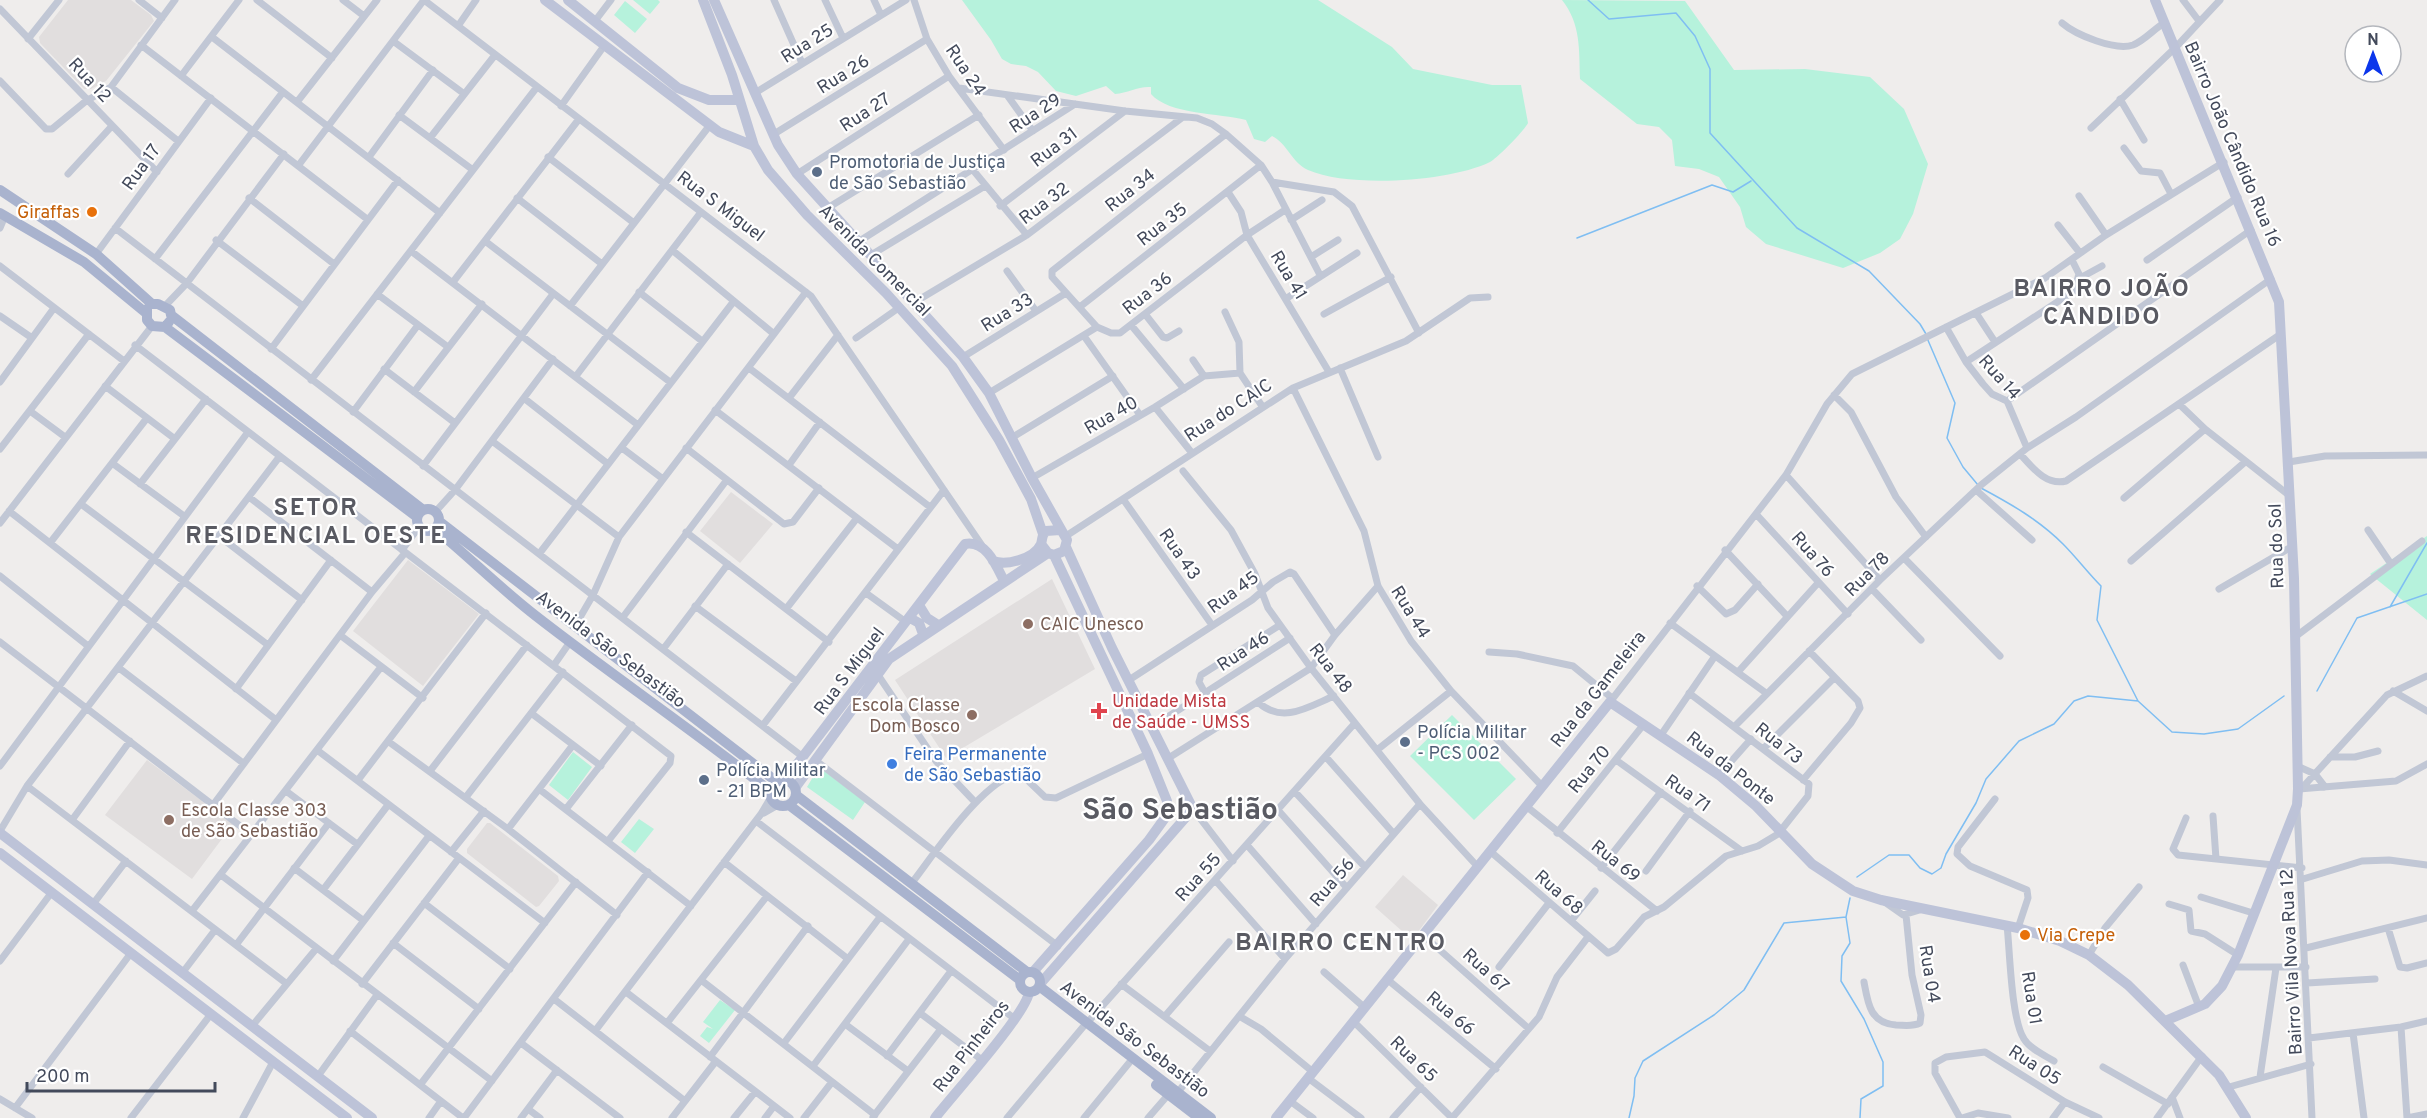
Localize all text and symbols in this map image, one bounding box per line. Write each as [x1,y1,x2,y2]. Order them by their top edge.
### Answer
street label: Rua 25 [777,19,838,69]
north arrow [2343,24,2403,84]
text: N [2367,31,2379,51]
street label: Bairro João Cândido Rua 16 [2178,38,2285,251]
street label: Rua 24 [939,40,990,101]
street label: Rua 26 [813,50,874,100]
street label: Rua 12 [62,54,116,108]
street label: Rua 27 [836,88,896,138]
street label: Rua 29 [1005,89,1066,140]
street label: Rua 31 [1027,123,1083,173]
street label: Rua 17 [118,140,167,196]
place label: Promotoria de Justiça de São Sebastião [829,152,1006,196]
street label: Rua 34 [1101,164,1161,218]
marker: Promotoria de Justiça de São Sebastião [810,165,824,179]
street label: Rua S Miguel [672,167,769,248]
street label: Rua 32 [1015,178,1075,231]
street label: Rua 35 [1133,198,1193,252]
street label: Avenida Comercial [813,200,935,322]
place label: Giraffas [17,202,80,225]
marker: Giraffas [85,205,99,219]
street label: Rua 41 [1264,247,1311,305]
street label: Rua 36 [1118,267,1178,321]
district label: BAIRRO JOÃO CÂNDIDO [2014,273,2190,333]
street label: Rua 33 [977,288,1038,338]
street label: Rua 14 [1973,351,2025,405]
street label: Rua do CAIC [1181,374,1277,448]
street label: Rua 40 [1081,392,1143,441]
district label: SETOR RESIDENCIAL OESTE [185,494,447,552]
street label: Rua do Sol [2265,503,2290,589]
street label: Rua 43 [1153,525,1205,585]
street label: Rua 76 [1785,527,1839,583]
street label: Rua 78 [1841,548,1896,603]
street label: Rua 45 [1204,567,1264,620]
street label: Rua 44 [1385,582,1435,643]
street label: Avenida São Sebastião [530,586,690,714]
place label: CAIC Unesco [1040,614,1144,637]
marker: CAIC Unesco [1021,617,1035,631]
street label: Rua S Miguel [810,623,891,720]
street label: Rua 46 [1213,627,1274,678]
street label: Rua da Gameleira [1546,627,1652,753]
street label: Rua 48 [1303,639,1357,699]
place label: Unidade Mista de Saúde - UMSS [1112,691,1250,735]
place label: Escola Classe Dom Bosco [851,695,960,739]
marker: Unidade Mista de Saúde - UMSS [1090,702,1108,720]
marker: Escola Classe Dom Bosco [965,708,979,722]
street label: Rua 73 [1749,718,1807,770]
place label: Polícia Militar - PCS 002 [1417,722,1527,766]
street label: Rua da Ponte [1681,727,1779,811]
marker: Polícia Militar - PCS 002 [1398,735,1412,749]
street label: Rua 70 [1564,741,1617,799]
place label: Feira Permanente de São Sebastião [904,744,1047,788]
marker: Feira Permanente de São Sebastião [885,757,899,771]
place label: Polícia Militar - 21 BPM [716,760,826,804]
street label: Rua 71 [1660,770,1715,818]
marker: Polícia Militar - 21 BPM [697,773,711,787]
district label: São Sebastião [1082,793,1278,830]
place label: Escola Classe 303 de São Sebastião [181,800,327,844]
marker: Escola Classe 303 de São Sebastião [162,813,176,827]
street label: Rua 69 [1586,836,1644,889]
street label: Rua 55 [1171,849,1227,907]
street label: Rua 56 [1306,854,1361,912]
street label: Rua 68 [1529,866,1587,921]
street label: Bairro Vila Nova Rua 12 [2276,868,2309,1056]
place label: Via Crepe [2037,925,2115,948]
marker: Via Crepe [2018,928,2032,942]
district label: BAIRRO CENTRO [1235,929,1447,959]
street label: Rua 67 [1457,944,1513,998]
street label: Rua 04 [1913,944,1944,1005]
street label: Rua 01 [2015,970,2046,1027]
street label: Avenida São Sebastião [1054,976,1214,1104]
street label: Rua 66 [1421,987,1479,1041]
street label: Rua Pinheiros [929,996,1015,1098]
street label: Rua 65 [1384,1032,1442,1088]
street label: Rua 05 [2003,1041,2065,1092]
scale bar [27,1055,214,1093]
text: 200 m [36,1066,89,1089]

